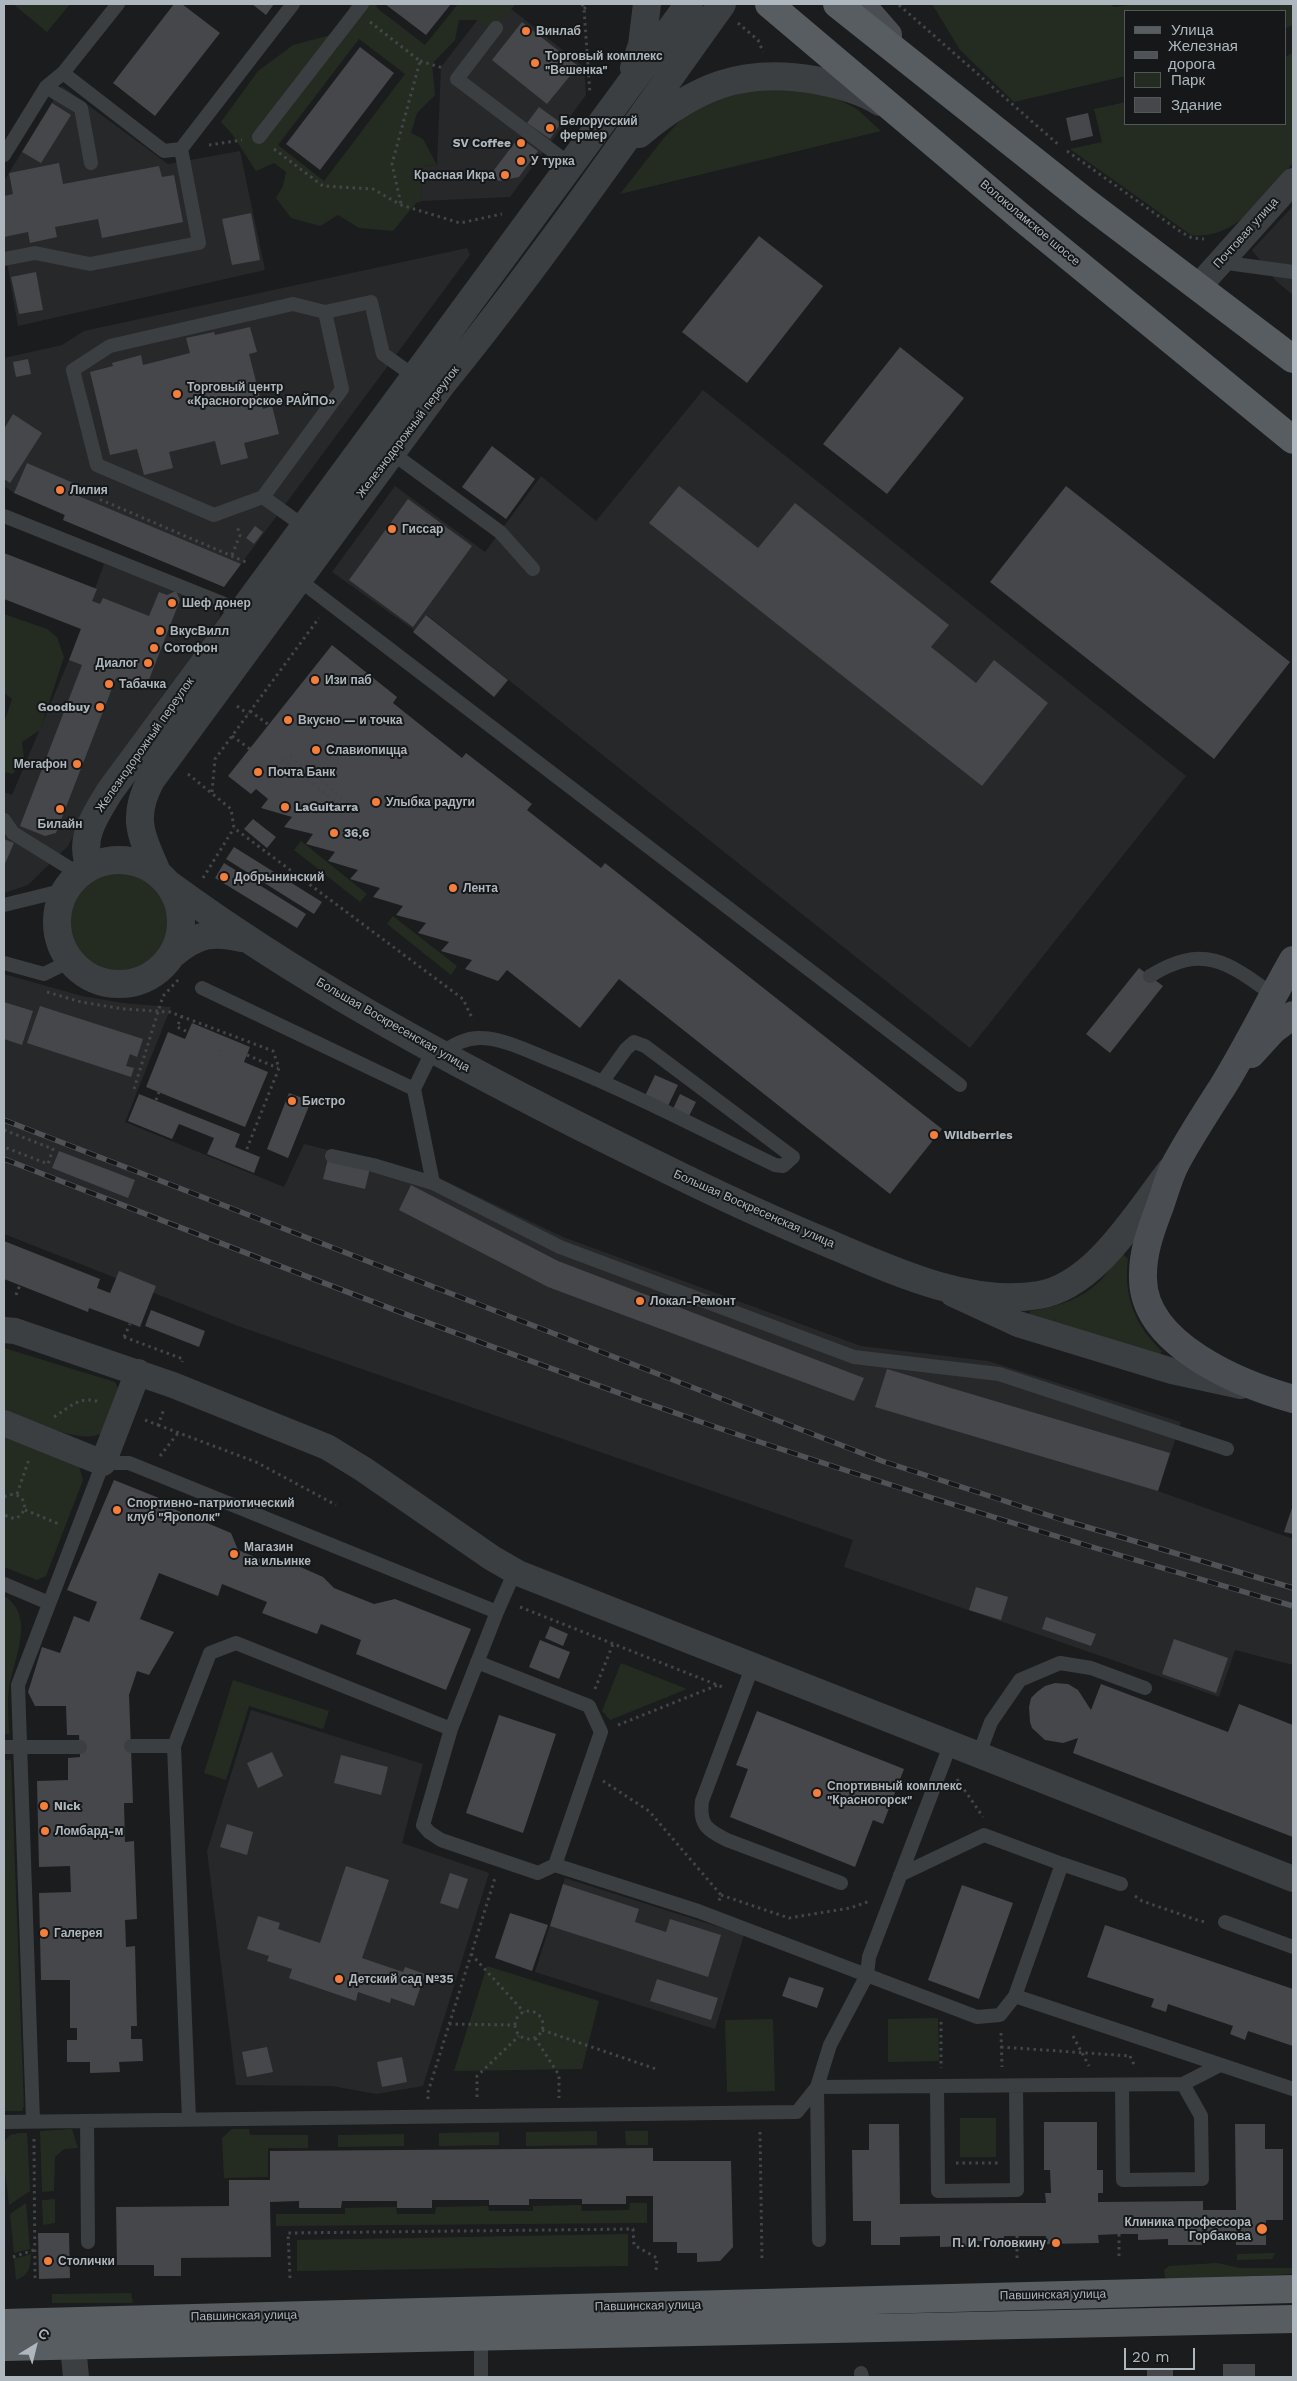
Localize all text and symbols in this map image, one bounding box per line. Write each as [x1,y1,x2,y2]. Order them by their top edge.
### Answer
legend [1124,10,1287,125]
text: Улица [1171,21,1214,39]
place label: Винлаб [536,24,581,38]
marker: Винлаб [520,25,532,37]
text: Железная дорога [1168,37,1238,73]
place label: Торговый комплекс "Вешенка" [545,49,663,77]
marker: Торговый комплекс "Вешенка" [529,57,541,69]
text: Парк [1171,71,1205,89]
text: Здание [1171,96,1222,114]
place label: Белорусский фермер [560,114,638,142]
marker: Белорусский фермер [544,122,556,134]
place label: SV Coffee [453,136,511,150]
marker: SV Coffee [515,137,527,149]
place label: У турка [531,154,575,168]
marker: У турка [515,155,527,167]
place label: Красная Икра [414,168,495,182]
marker: Красная Икра [499,169,511,181]
street label: Волоколамское шоссе [977,177,1083,269]
street label: Почтовая улица [1211,195,1281,271]
street label: Железнодорожный переулок [354,363,462,501]
place label: Торговый центр «Красногорское РАЙПО» [187,380,335,408]
marker: Торговый центр «Красногорское РАЙПО» [171,388,183,400]
place label: Лилия [70,483,108,497]
marker: Лилия [54,484,66,496]
place label: Гиссар [402,522,443,536]
marker: Гиссар [386,523,398,535]
place label: Шеф донер [182,596,251,610]
marker: Шеф донер [166,597,178,609]
place label: ВкусВилл [170,624,229,638]
marker: ВкусВилл [154,625,166,637]
place label: Сотофон [164,641,218,655]
marker: Сотофон [148,642,160,654]
place label: Диалог [96,656,138,670]
marker: Диалог [142,657,154,669]
place label: Изи паб [325,673,372,687]
marker: Изи паб [309,674,321,686]
street label: Железнодорожный переулок [93,675,197,815]
place label: Табачка [119,677,166,691]
marker: Табачка [103,678,115,690]
place label: Goodbuy [38,700,90,714]
marker: Goodbuy [94,701,106,713]
place label: Вкусно — и точка [298,713,402,727]
marker: Вкусно — и точка [282,714,294,726]
place label: Славиопицца [326,743,407,757]
marker: Славиопицца [310,744,322,756]
place label: Мегафон [14,757,67,771]
marker: Мегафон [71,758,83,770]
place label: Почта Банк [268,765,335,779]
marker: Почта Банк [252,766,264,778]
place label: Улыбка радуги [386,795,475,809]
marker: Улыбка радуги [370,796,382,808]
place label: LaGuitarra [295,800,358,814]
marker: LaGuitarra [279,801,291,813]
marker: Билайн [54,803,66,815]
place label: Билайн [38,817,82,831]
place label: 36,6 [344,826,369,840]
marker: 36,6 [328,827,340,839]
place label: Добрынинский [234,870,324,884]
marker: Добрынинский [218,871,230,883]
place label: Лента [463,881,498,895]
marker: Лента [447,882,459,894]
street label: Большая Воскресенская улица [314,975,472,1075]
place label: Бистро [302,1094,345,1108]
marker: Бистро [286,1095,298,1107]
place label: Wildberries [944,1128,1013,1142]
marker: Wildberries [928,1129,940,1141]
street label: Большая Воскресенская улица [671,1167,837,1251]
place label: Локал-Ремонт [650,1294,736,1308]
marker: Локал-Ремонт [634,1295,646,1307]
place label: Спортивно-патриотический клуб "Ярополк" [127,1496,295,1524]
marker: Спортивно-патриотический клуб "Ярополк" [111,1504,123,1516]
place label: Магазин на ильинке [244,1540,311,1568]
marker: Магазин на ильинке [228,1548,240,1560]
place label: Спортивный комплекс "Красногорск" [827,1779,962,1807]
marker: Спортивный комплекс "Красногорск" [811,1787,823,1799]
place label: Nick [54,1799,81,1813]
marker: Nick [38,1800,50,1812]
place label: Ломбард-м [55,1824,123,1838]
marker: Ломбард-м [39,1825,51,1837]
place label: Галерея [54,1926,102,1940]
marker: Галерея [38,1927,50,1939]
place label: Детский сад №35 [349,1972,453,1986]
marker: Детский сад №35 [333,1973,345,1985]
place label: Клиника профессора Горбакова [1124,2215,1251,2243]
marker: Клиника профессора Горбакова [1255,2222,1269,2236]
place label: П. И. Головкину [952,2236,1046,2250]
marker: П. И. Головкину [1050,2237,1062,2249]
place label: Столички [58,2254,115,2268]
marker: Столички [42,2255,54,2267]
street label: Павшинская улица [1000,2287,1106,2303]
street label: Павшинская улица [595,2298,701,2314]
street label: Павшинская улица [191,2308,297,2324]
north arrow [10,2321,60,2371]
text: С [35,2324,53,2343]
scale bar [1127,2338,1198,2370]
text: 20 m [1132,2348,1170,2366]

